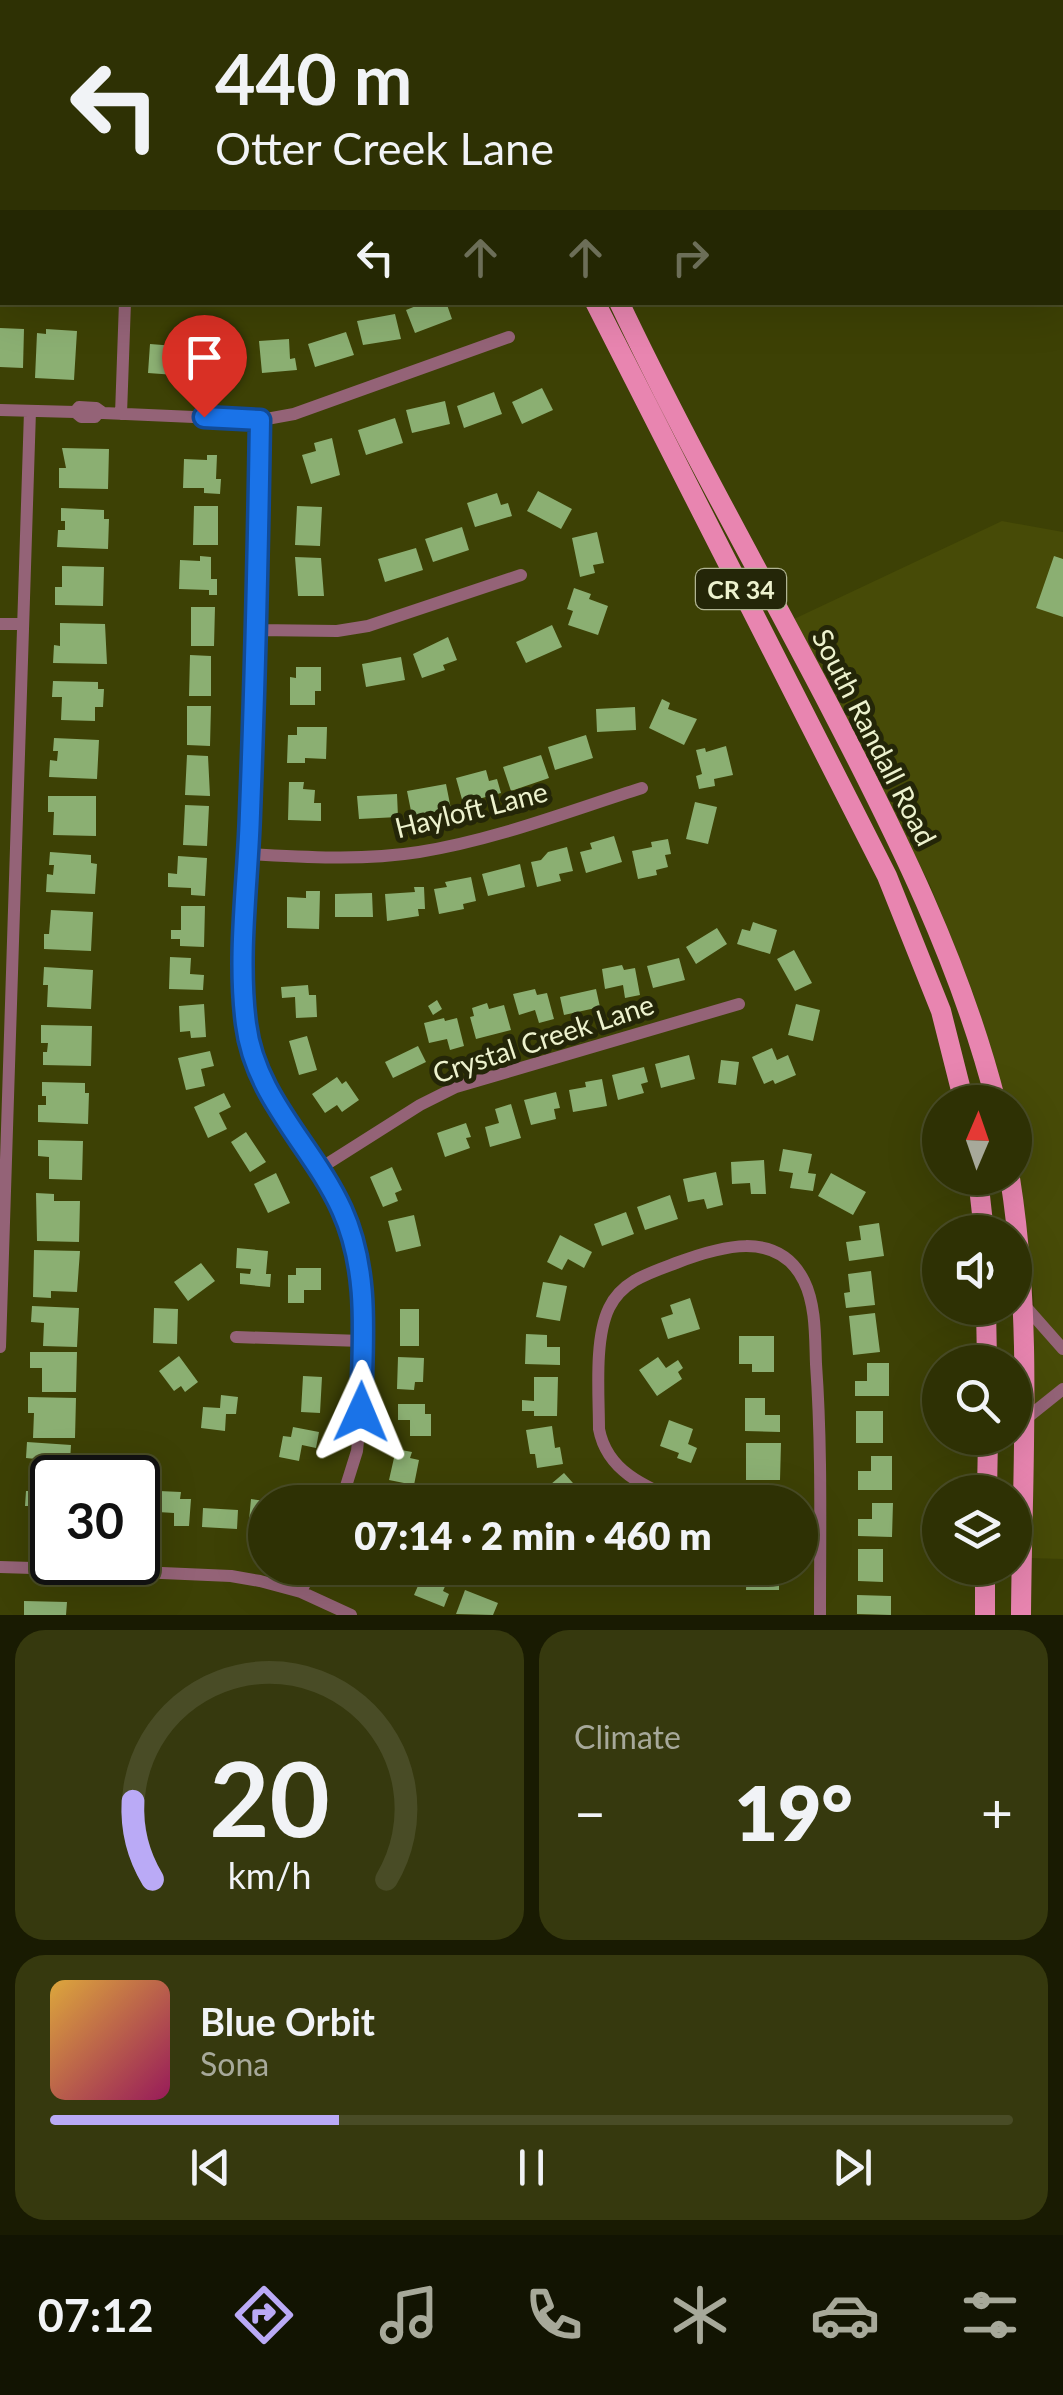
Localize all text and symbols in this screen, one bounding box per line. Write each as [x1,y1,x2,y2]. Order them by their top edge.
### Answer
text: 440 m [215,36,412,120]
icon: left [50,40,180,170]
text: Otter Creek Lane [215,121,554,175]
icon: left [348,230,403,285]
icon: ahead [453,230,508,285]
icon: ahead [558,230,613,285]
icon: right [663,230,718,285]
pin [162,315,247,418]
icon: arrive [177,330,232,385]
road number: CR 34 [696,569,786,609]
street label: South Randall Road [806,623,944,851]
street label: Hayloft Lane [391,774,551,844]
street label: Crystal Creek Lane [428,986,658,1090]
north arrow [922,1085,1032,1195]
map controls [922,1085,1032,1585]
button: sound [922,1215,1032,1325]
button: search [922,1345,1032,1455]
position arrow [309,1360,413,1464]
speed limit sign: 30 [30,1455,160,1585]
button: layers [922,1475,1032,1585]
text: 07:14 · 2 min · 460 m [354,1512,712,1558]
text: Climate [574,1717,681,1756]
text: 20 [209,1734,330,1859]
text: 19° [734,1767,853,1857]
text: − [574,1779,606,1845]
text: + [981,1779,1013,1845]
text: km/h [228,1854,311,1897]
text: Blue Orbit [200,1998,375,2044]
text: Sona [200,2044,269,2083]
icon: previous [183,2140,238,2195]
icon: pause [504,2140,559,2195]
icon: next [825,2140,880,2195]
icon: directions [229,2280,299,2350]
icon: music [374,2280,444,2350]
icon: phone [519,2280,589,2350]
icon: climate [665,2280,735,2350]
icon: car [810,2280,880,2350]
icon: filters [955,2280,1025,2350]
text: 07:12 [38,2288,154,2342]

